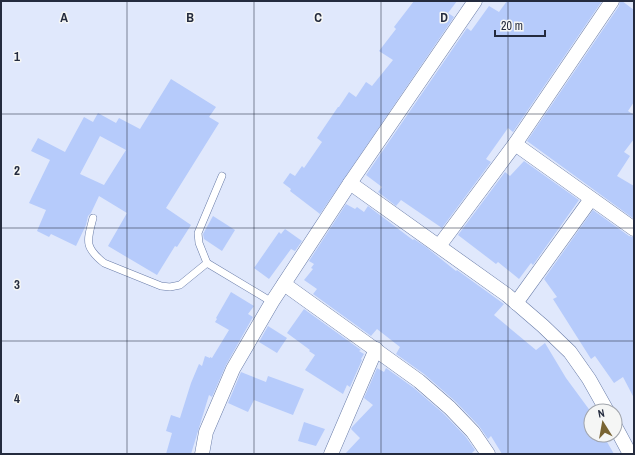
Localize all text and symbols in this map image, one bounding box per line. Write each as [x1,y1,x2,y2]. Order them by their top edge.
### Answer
text: A [60,9,68,26]
text: B [186,9,194,26]
text: C [314,9,322,26]
text: D [440,9,448,26]
scale bar [495,12,545,38]
text: 20 m [501,18,523,34]
text: 1 [14,48,20,65]
text: 2 [14,162,20,179]
text: 3 [14,276,20,293]
text: 4 [14,390,20,407]
north arrow [583,403,623,443]
text: N [597,406,606,421]

